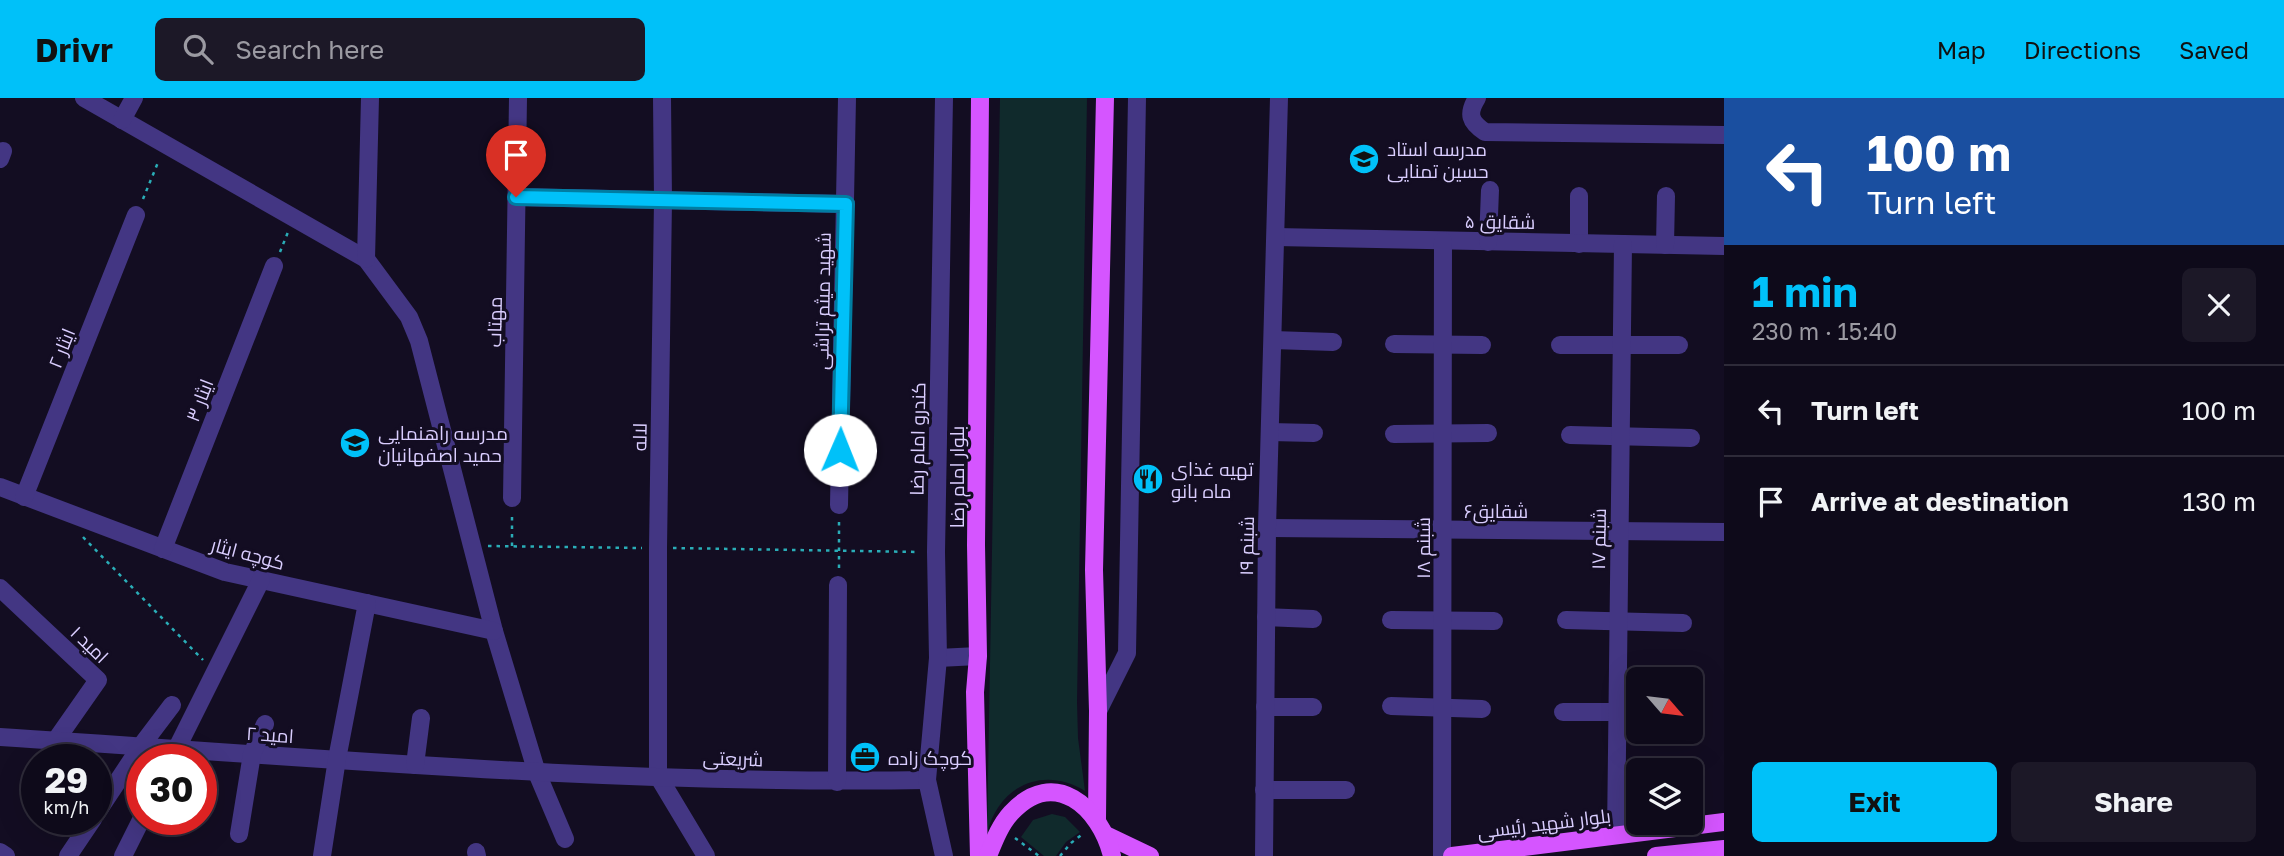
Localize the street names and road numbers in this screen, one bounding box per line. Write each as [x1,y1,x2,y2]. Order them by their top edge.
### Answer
street label: شقایق ۵ [1464,209,1536,235]
street label: شهید میثم تراشی [809,232,838,370]
street label: مهتاب [482,296,507,348]
street label: ایثار ۲ [43,325,80,372]
street label: ایثار ۳ [180,375,219,425]
street label: کندرو امام رضا [905,382,932,496]
street label: لاله [627,423,651,451]
street label: بلوار امام رضا [945,426,971,528]
street label: شقایق۶ [1464,499,1528,524]
street label: شبنم ۱۷ [1586,508,1613,570]
street label: شبنم ۱۹ [1234,516,1261,576]
street label: شبنم ۱۸ [1411,517,1437,579]
street label: کوچه ایثار [207,532,287,576]
street label: امید ۱ [66,621,114,667]
street label: امید ۲ [245,721,295,747]
street label: شریعتی [702,745,764,772]
street label: بلوار شهید رئیسی [1476,803,1612,844]

